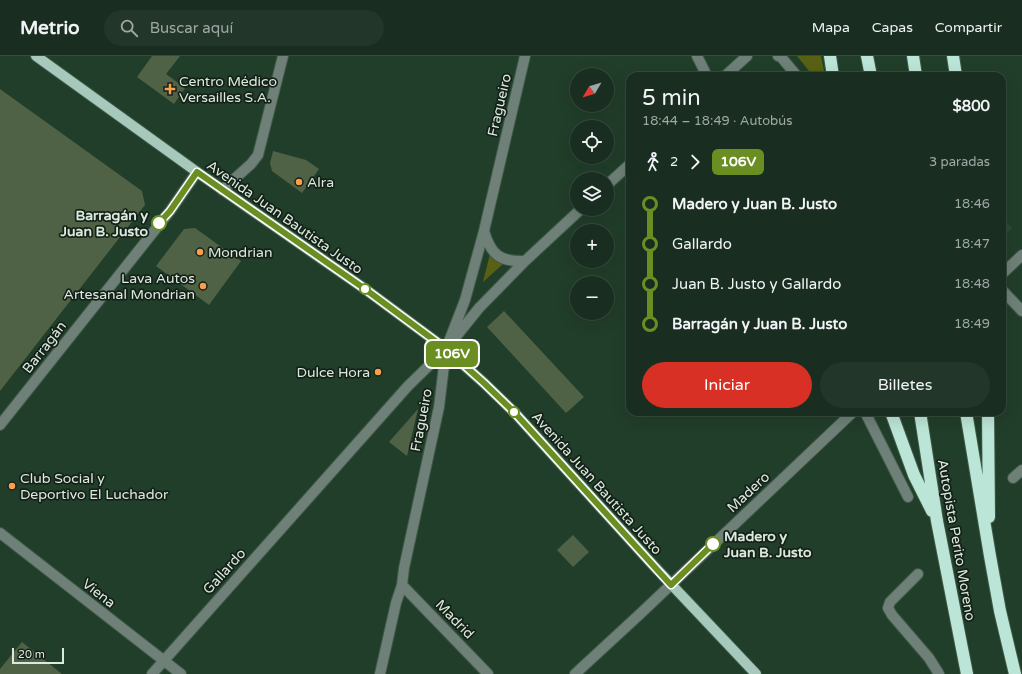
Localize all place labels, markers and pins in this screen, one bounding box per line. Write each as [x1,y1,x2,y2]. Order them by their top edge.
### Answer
place label: Centro Médico Versailles S.A. [179,73,277,106]
marker: Centro Médico Versailles S.A. [164,83,176,95]
place label: Alra [307,174,334,191]
marker: Alra [294,177,304,187]
place label: Barragán y Juan B. Justo [60,207,148,240]
marker: Barragán y Juan B. Justo [151,215,167,231]
place label: Mondrian [208,244,272,261]
marker: Mondrian [195,247,205,257]
place label: Lava Autos Artesanal Mondrian [64,270,195,303]
marker: Lava Autos Artesanal Mondrian [198,281,208,291]
unlabelled marker [359,283,371,295]
place label: Dulce Hora [297,364,370,381]
marker: Dulce Hora [373,367,383,377]
unlabelled marker [508,406,520,418]
place label: Club Social y Deportivo El Luchador [20,470,169,503]
marker: Club Social y Deportivo El Luchador [7,481,17,491]
place label: Madero y Juan B. Justo [723,528,812,561]
marker: Madero y Juan B. Justo [705,536,721,552]

